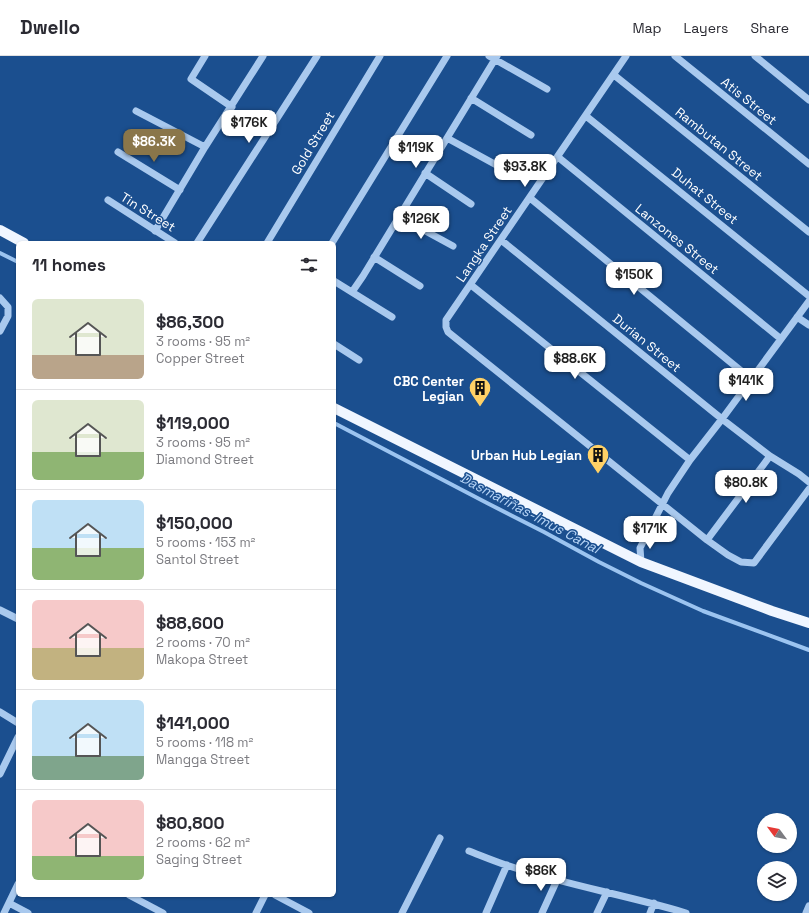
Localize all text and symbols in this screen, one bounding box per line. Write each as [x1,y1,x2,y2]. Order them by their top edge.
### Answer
text: Dwello [20,15,80,40]
text: Map [632,19,662,37]
text: Layers [684,19,728,37]
text: Share [750,19,789,37]
street label: Atis Street [718,73,780,129]
street label: Rambutan Street [672,104,766,184]
street label: Gold Street [287,108,339,178]
pin: $176K [221,110,277,144]
text: $176K [230,114,268,131]
pin: $86.3K [121,129,187,163]
text: $86.3K [132,133,176,150]
pin: $119K [388,135,444,169]
text: $119K [398,139,434,156]
pin: $93.8K [492,154,558,188]
text: $93.8K [503,158,547,175]
street label: Duhat Street [668,164,742,228]
street label: Tin Street [117,188,179,236]
street label: Lanzones Street [632,200,722,278]
street label: Langka Street [452,203,516,285]
pin: $126K [393,206,449,240]
text: $126K [402,210,440,227]
text: 11 homes [32,254,106,276]
icon: filters [298,254,320,276]
pin: $150K [606,262,662,296]
text: $150K [615,266,653,283]
street label: Durian Street [609,310,685,376]
text: $86,300 [156,311,224,333]
icon: home [64,315,112,363]
text: 3 rooms · 95 m² [156,333,250,350]
pin: $88.6K [542,346,608,380]
text: Copper Street [156,350,245,367]
text: $88.6K [553,350,597,367]
pin: $141K [718,368,774,402]
text: $141K [728,372,764,389]
place label: CBC Center Legian [393,373,464,405]
building icon: CBC Center Legian [467,375,493,408]
text: $119,000 [156,412,230,434]
icon: home [64,416,112,464]
text: 3 rooms · 95 m² [156,434,250,451]
building icon: Urban Hub Legian [585,442,611,475]
place label: Urban Hub Legian [471,447,582,464]
text: Diamond Street [156,451,254,468]
water label: Dasmariñas-Imus Canal [457,468,604,558]
pin: $80.8K [713,470,779,504]
text: $80.8K [724,474,768,491]
text: $150,000 [156,512,233,534]
icon: home [64,516,112,564]
pin: $171K [622,516,678,550]
text: $171K [633,520,667,537]
text: 5 rooms · 153 m² [156,534,255,551]
text: Santol Street [156,551,239,568]
text: $88,600 [156,612,224,634]
icon: home [64,616,112,664]
text: 2 rooms · 70 m² [156,634,250,651]
text: Makopa Street [156,651,248,668]
text: $141,000 [156,712,230,734]
icon: home [64,716,112,764]
text: 5 rooms · 118 m² [156,734,253,751]
text: Mangga Street [156,751,250,768]
text: $80,800 [156,812,225,834]
north arrow [757,813,797,853]
map controls [757,813,797,901]
icon: home [64,816,112,864]
text: 2 rooms · 62 m² [156,834,250,851]
text: Saging Street [156,851,242,868]
pin: $86K [517,858,565,892]
button: layers [757,861,797,901]
text: $86K [525,862,557,879]

